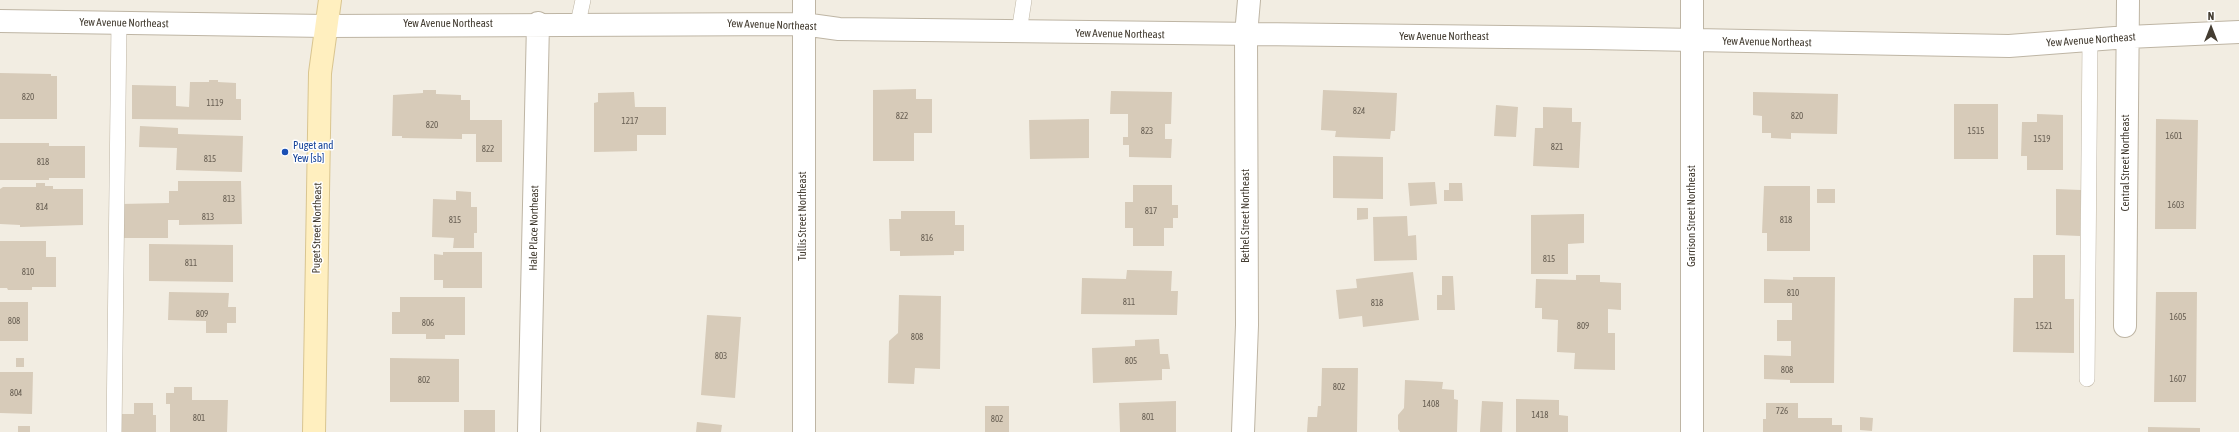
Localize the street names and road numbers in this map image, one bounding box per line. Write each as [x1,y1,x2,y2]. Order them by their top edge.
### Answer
street label: Yew Avenue Northeast [79,16,169,30]
street label: Yew Avenue Northeast [403,17,493,31]
street label: Yew Avenue Northeast [727,17,817,33]
street label: Yew Avenue Northeast [1075,27,1165,41]
street label: Yew Avenue Northeast [1399,30,1489,44]
street label: Yew Avenue Northeast [2046,30,2136,50]
street label: Yew Avenue Northeast [1722,35,1812,49]
street label: Central Street Northeast [2119,114,2133,212]
street label: Garrison Street Northeast [1685,165,1699,267]
street label: Bethel Street Northeast [1239,169,1253,263]
street label: Tullis Street Northeast [796,171,810,261]
street label: Puget Street Northeast [310,182,324,274]
street label: Hale Place Northeast [527,185,541,271]

